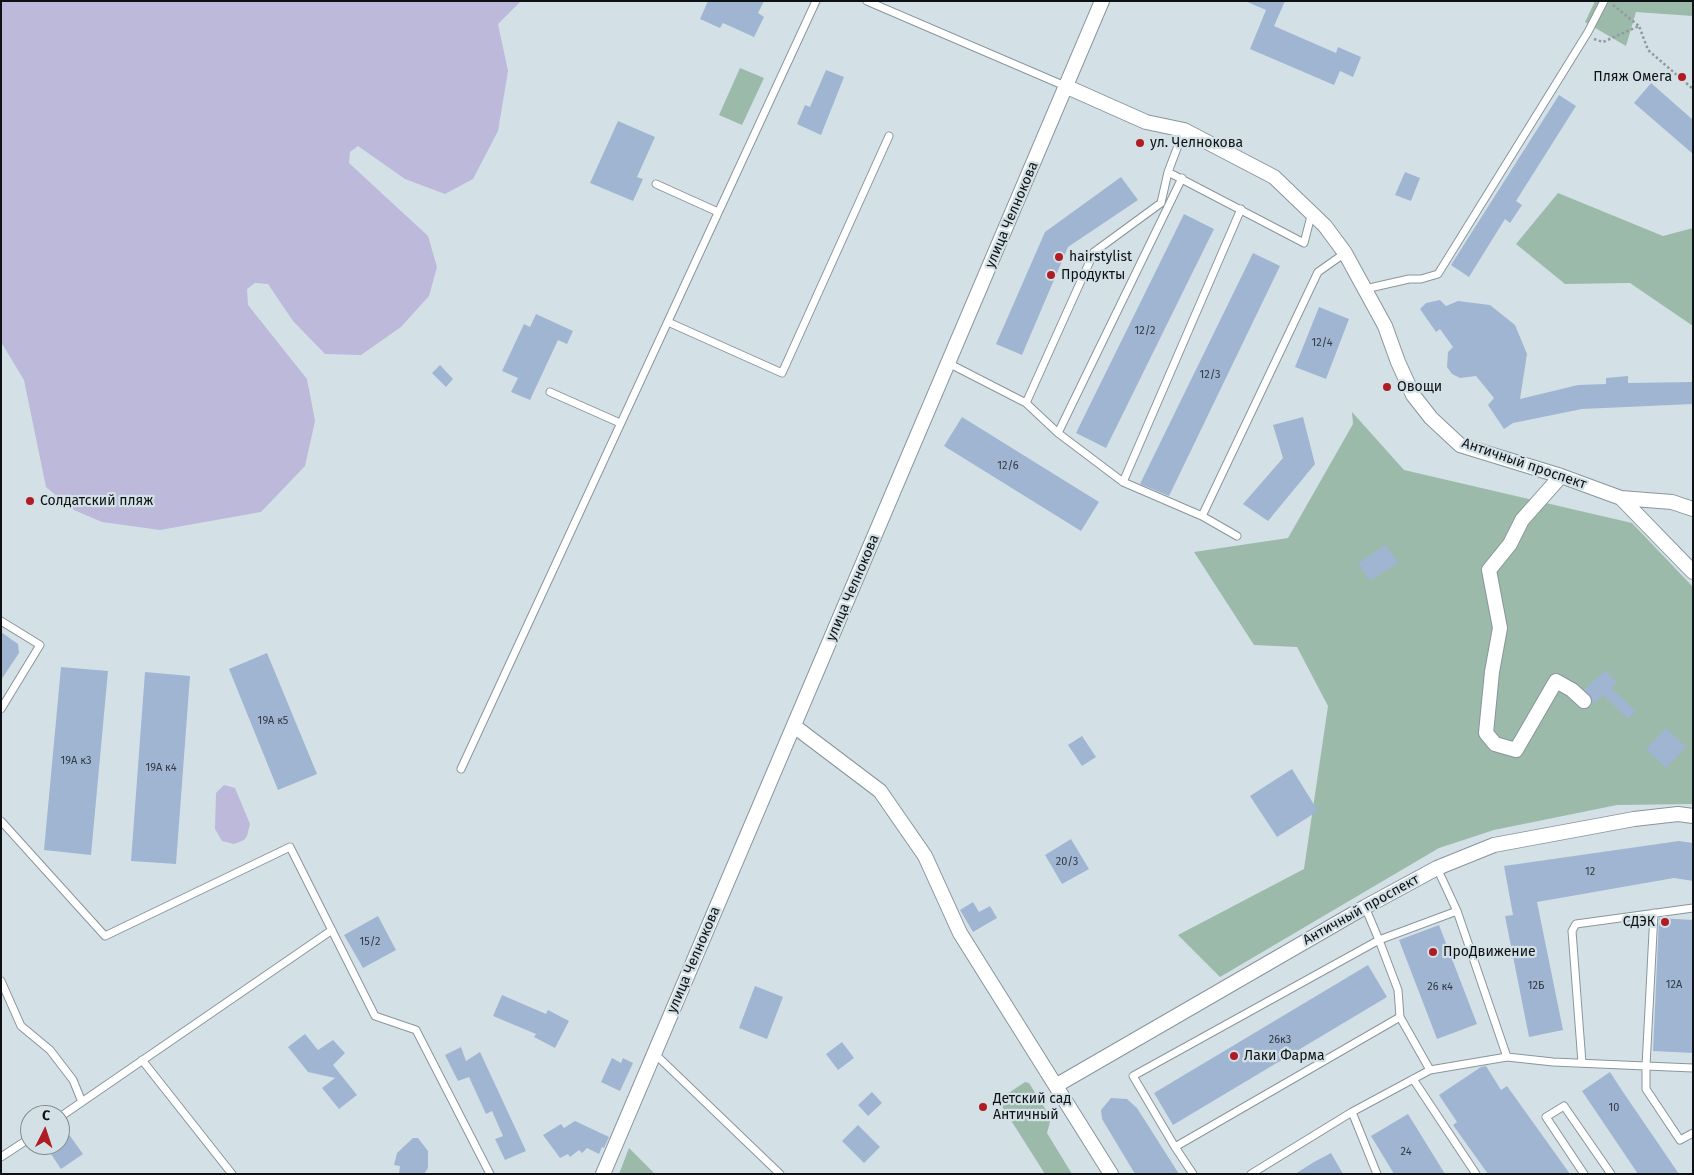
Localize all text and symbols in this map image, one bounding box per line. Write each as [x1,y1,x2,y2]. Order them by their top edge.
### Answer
place label: Пляж Омега [1593,69,1672,85]
marker: Пляж Омега [1676,71,1688,83]
place label: ул. Челнокова [1150,135,1243,151]
marker: ул. Челнокова [1134,137,1146,149]
street label: улица Челнокова [982,159,1042,271]
place label: hairstylist [1069,249,1132,265]
marker: hairstylist [1053,251,1065,263]
place label: Продукты [1061,267,1125,283]
marker: Продукты [1045,269,1057,281]
house number: 12/2 [1135,324,1155,338]
house number: 12/4 [1311,336,1333,350]
house number: 12/3 [1199,368,1221,382]
place label: Овощи [1397,379,1442,395]
marker: Овощи [1381,381,1393,393]
street label: Античный проспект [1460,435,1588,493]
house number: 12/6 [997,459,1019,473]
place label: Солдатский пляж [40,493,153,509]
marker: Солдатский пляж [24,495,36,507]
street label: улица Челнокова [823,532,883,644]
house number: 19А к5 [258,714,288,728]
house number: 19А к3 [61,754,91,768]
house number: 19А к4 [145,761,177,775]
house number: 20/3 [1056,855,1078,869]
house number: 12 [1585,865,1595,879]
street label: Античный проспект [1300,871,1422,949]
street label: улица Челнокова [664,904,724,1016]
place label: СДЭК [1623,914,1655,930]
marker: СДЭК [1659,916,1671,928]
house number: 15/2 [360,935,380,949]
place label: ПроДвижение [1443,944,1536,960]
marker: ПроДвижение [1427,946,1439,958]
house number: 12А [1666,978,1682,992]
house number: 12Б [1528,979,1544,993]
house number: 26 к4 [1427,980,1453,994]
house number: 26к3 [1269,1033,1291,1047]
place label: Лаки Фарма [1244,1048,1324,1064]
marker: Лаки Фарма [1228,1050,1240,1062]
place label: Детский сад Античный [993,1091,1071,1124]
marker: Детский сад Античный [977,1101,989,1113]
house number: 10 [1609,1101,1619,1115]
north arrow [20,1105,70,1155]
text: С [41,1107,51,1124]
house number: 24 [1401,1145,1411,1159]

